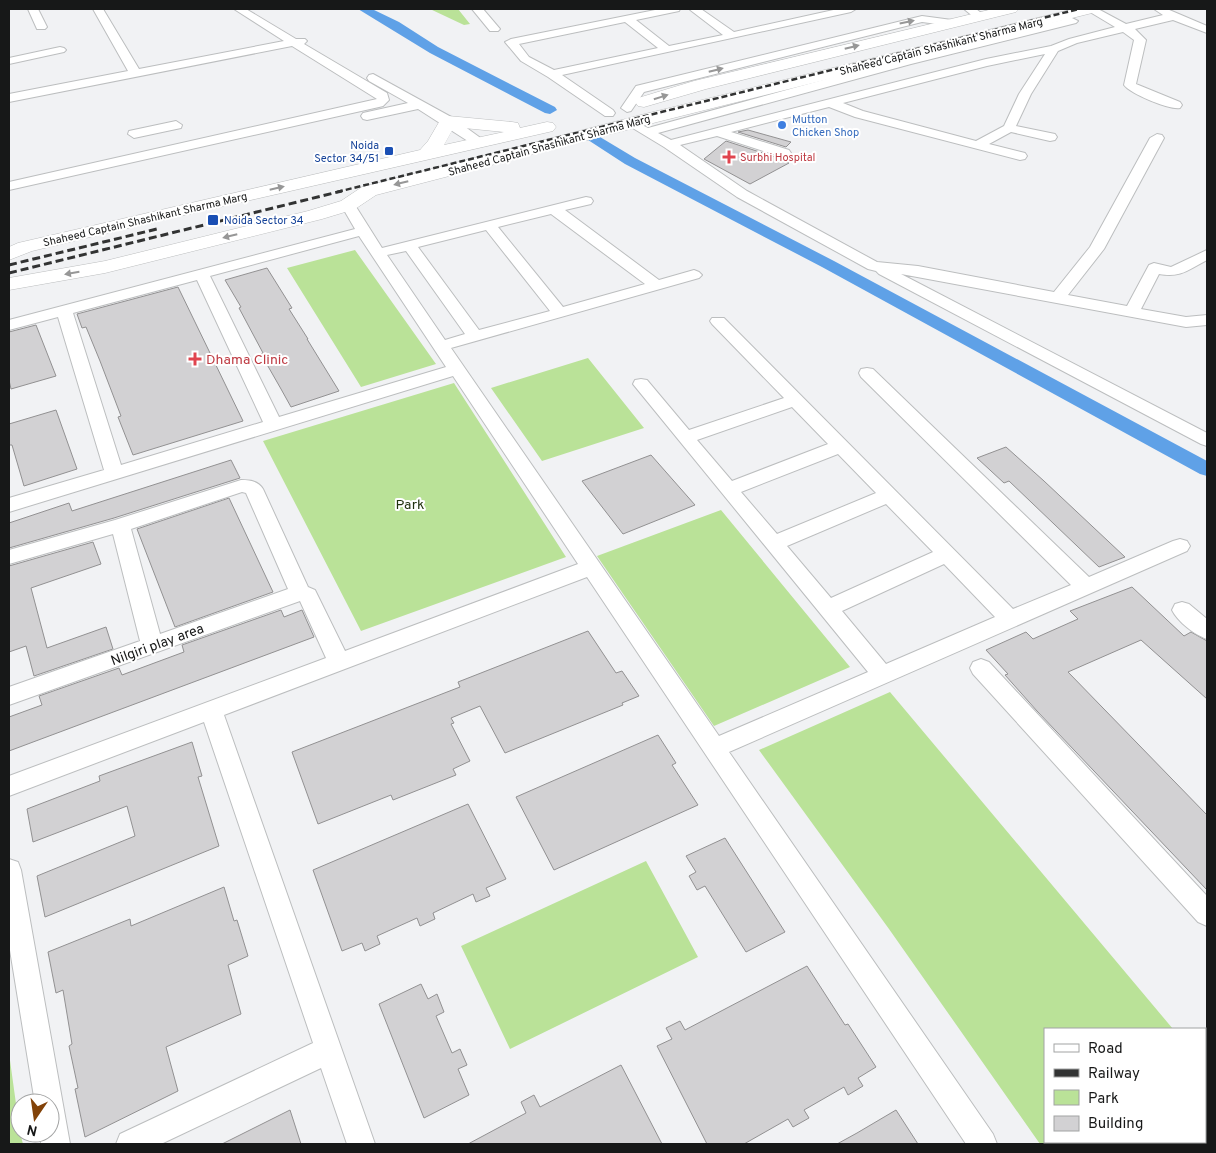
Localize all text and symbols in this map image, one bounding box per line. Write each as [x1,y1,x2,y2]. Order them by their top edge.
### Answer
street label: Shaheed Captain Shashikant Sharma Marg [838,15,1044,79]
one-way arrow [900,18,915,26]
one-way arrow [845,43,860,51]
one-way arrow [708,66,723,74]
one-way arrow [654,93,669,100]
street label: Shaheed Captain Shashikant Sharma Marg [447,112,652,180]
place label: Mutton Chicken Shop [792,113,859,140]
marker: Mutton Chicken Shop [776,119,788,131]
place label: Noida Sector 34/51 [314,139,379,166]
marker: Noida Sector 34/51 [383,145,395,157]
marker: Surbhi Hospital [722,150,736,164]
place label: Surbhi Hospital [740,151,815,165]
one-way arrow [394,179,409,187]
one-way arrow [269,184,284,192]
street label: Shaheed Captain Shashikant Sharma Marg [42,190,249,250]
marker: Noida Sector 34 [206,213,220,227]
place label: Noida Sector 34 [224,214,304,228]
one-way arrow [223,232,238,240]
one-way arrow [64,269,80,277]
marker: Dhama Clinic [188,352,202,366]
place label: Dhama Clinic [206,352,288,369]
park label: Park [396,497,424,514]
street label: Nilgiri play area [109,621,206,670]
legend [1044,1028,1206,1143]
text: Road [1088,1040,1123,1059]
text: Railway [1088,1065,1140,1084]
text: Park [1088,1090,1119,1109]
north arrow [10,1093,60,1143]
text: Building [1088,1115,1143,1134]
text: N [26,1120,39,1139]

